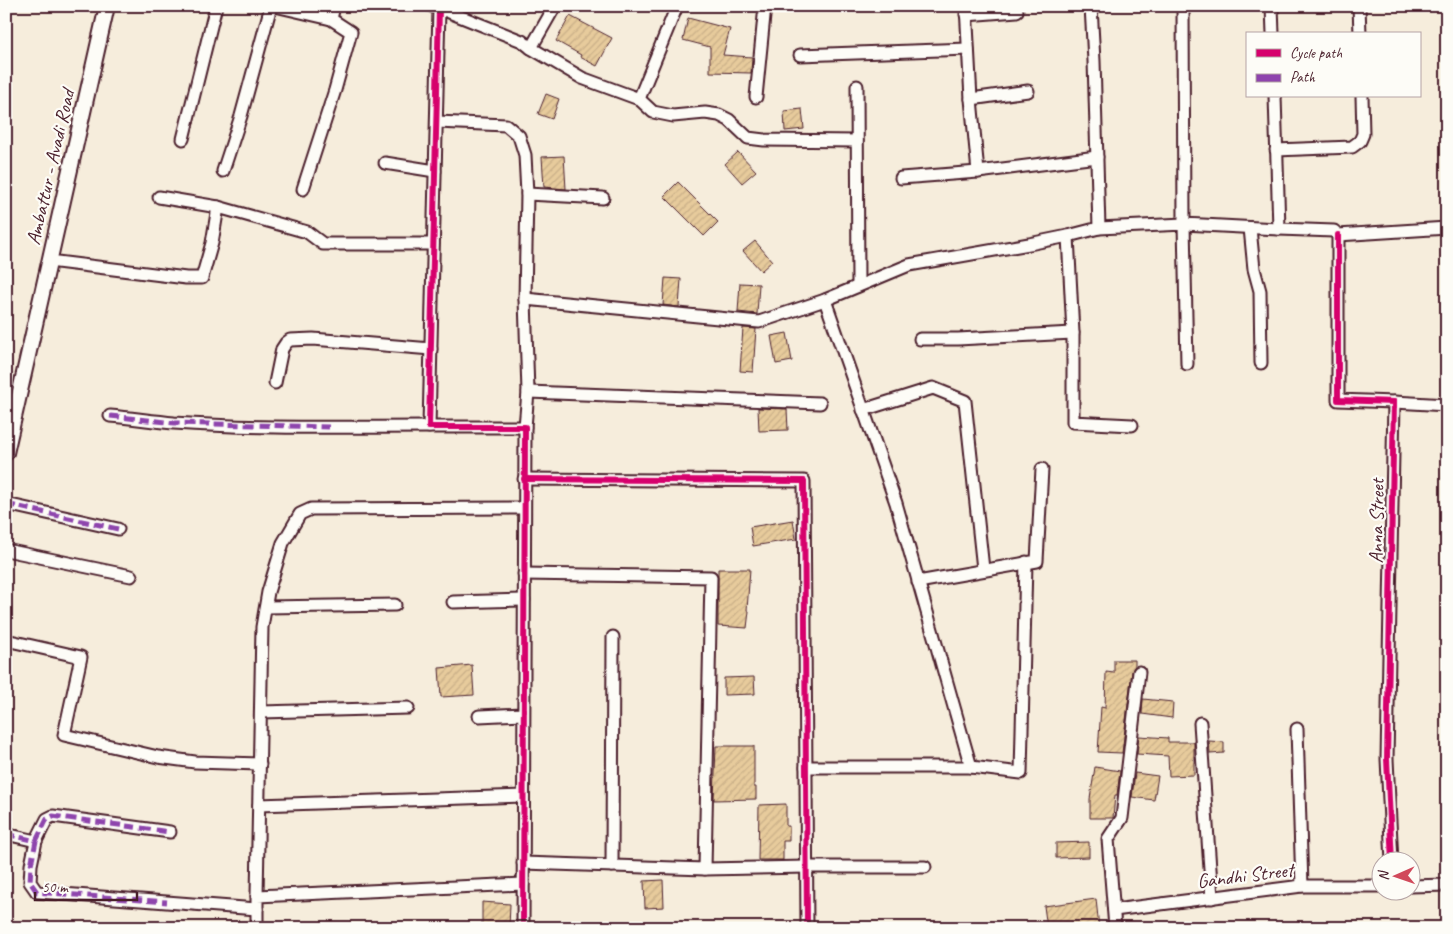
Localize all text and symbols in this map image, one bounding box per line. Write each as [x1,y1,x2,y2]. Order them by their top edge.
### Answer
legend [1246,32,1420,98]
text: Cycle path [1290,44,1342,63]
text: Path [1290,68,1316,87]
street label: Ambattur - Avadi Road [20,84,81,247]
street label: Anna Street [1363,476,1390,564]
north arrow [1370,852,1420,902]
street label: Gandhi Street [1196,857,1298,894]
scale bar [35,869,138,901]
text: N [1375,869,1392,881]
text: 50 m [42,878,69,897]

